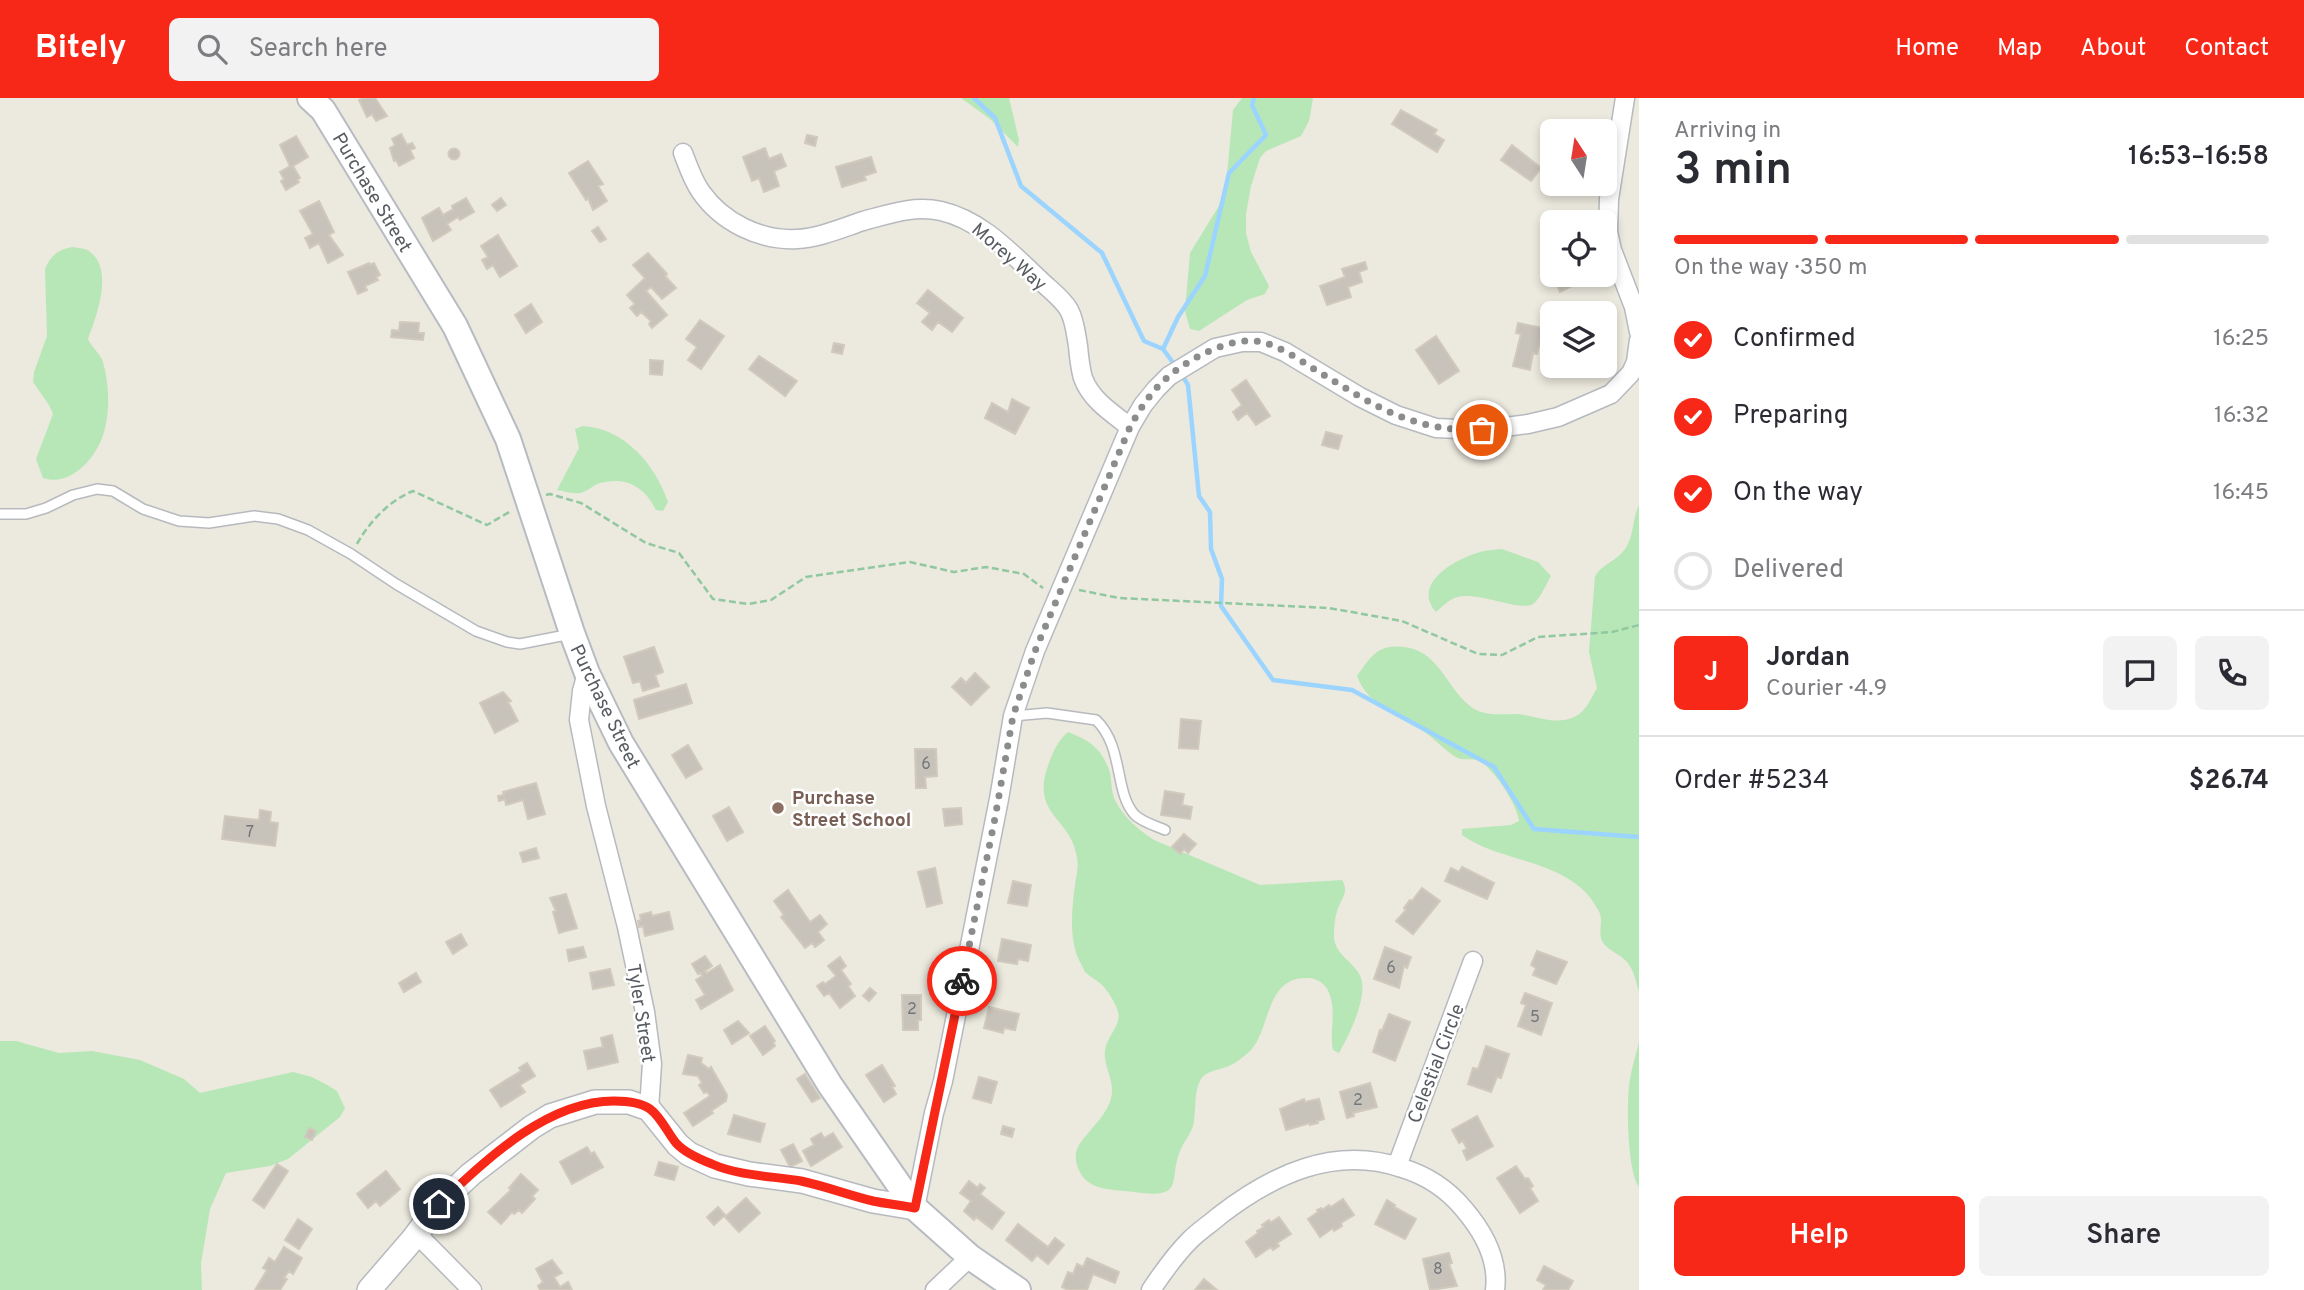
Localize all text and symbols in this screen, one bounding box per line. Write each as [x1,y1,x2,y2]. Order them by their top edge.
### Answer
search box [169,18,659,81]
text: Bitely [35,28,127,70]
icon: search [193,30,231,68]
text: Search here [249,33,388,66]
text: Home [1895,34,1959,64]
text: Map [1997,34,2042,64]
text: About [2080,34,2146,64]
text: Contact [2184,34,2269,64]
text: Arriving in [1674,117,1781,146]
north arrow [1540,119,1617,196]
map controls [1540,119,1617,378]
street label: Purchase Street [326,129,416,257]
text: 16:53–16:58 [2128,141,2269,174]
text: 3 min [1674,142,1792,201]
button: locate [1540,210,1617,287]
street label: Morey Way [966,218,1051,297]
text: On the way · 350 m [1674,254,1868,283]
button: layers [1540,301,1617,378]
icon: check [1674,321,1712,359]
text: Confirmed [1733,323,1856,356]
text: 16:25 [2213,325,2269,354]
icon: check [1674,398,1712,436]
pin [1452,400,1512,460]
text: Preparing [1733,400,1848,433]
text: 16:32 [2214,402,2269,431]
icon: bag [1463,411,1501,449]
icon: check [1674,475,1712,513]
text: On the way [1733,477,1863,510]
text: 16:45 [2213,479,2269,508]
text: Delivered [1733,554,1844,587]
button: chat [2103,636,2177,710]
button: phone [2195,636,2269,710]
street label: Purchase Street [564,641,645,773]
text: Jordan [1766,642,1850,675]
text: J [1704,657,1718,690]
text: Courier · 4.9 [1766,675,1887,704]
house number: 6 [921,755,931,775]
text: Order #5234 [1674,765,1829,798]
text: $26.74 [2189,765,2269,798]
place label: Purchase Street School [792,787,911,833]
marker: Purchase Street School [770,800,786,816]
house number: 7 [246,823,254,843]
courier [927,946,997,1016]
house number: 6 [1386,959,1396,979]
street label: Tyler Street [620,962,660,1065]
icon: bike [943,962,981,1000]
house number: 2 [907,1000,917,1020]
street label: Celestial Circle [1403,1001,1471,1127]
house number: 5 [1530,1008,1540,1028]
house number: 2 [1353,1091,1363,1111]
pin [409,1174,469,1234]
icon: home [420,1185,458,1223]
button: Help [1674,1196,1965,1276]
button: Share [1979,1196,2269,1276]
house number: 8 [1433,1260,1443,1280]

